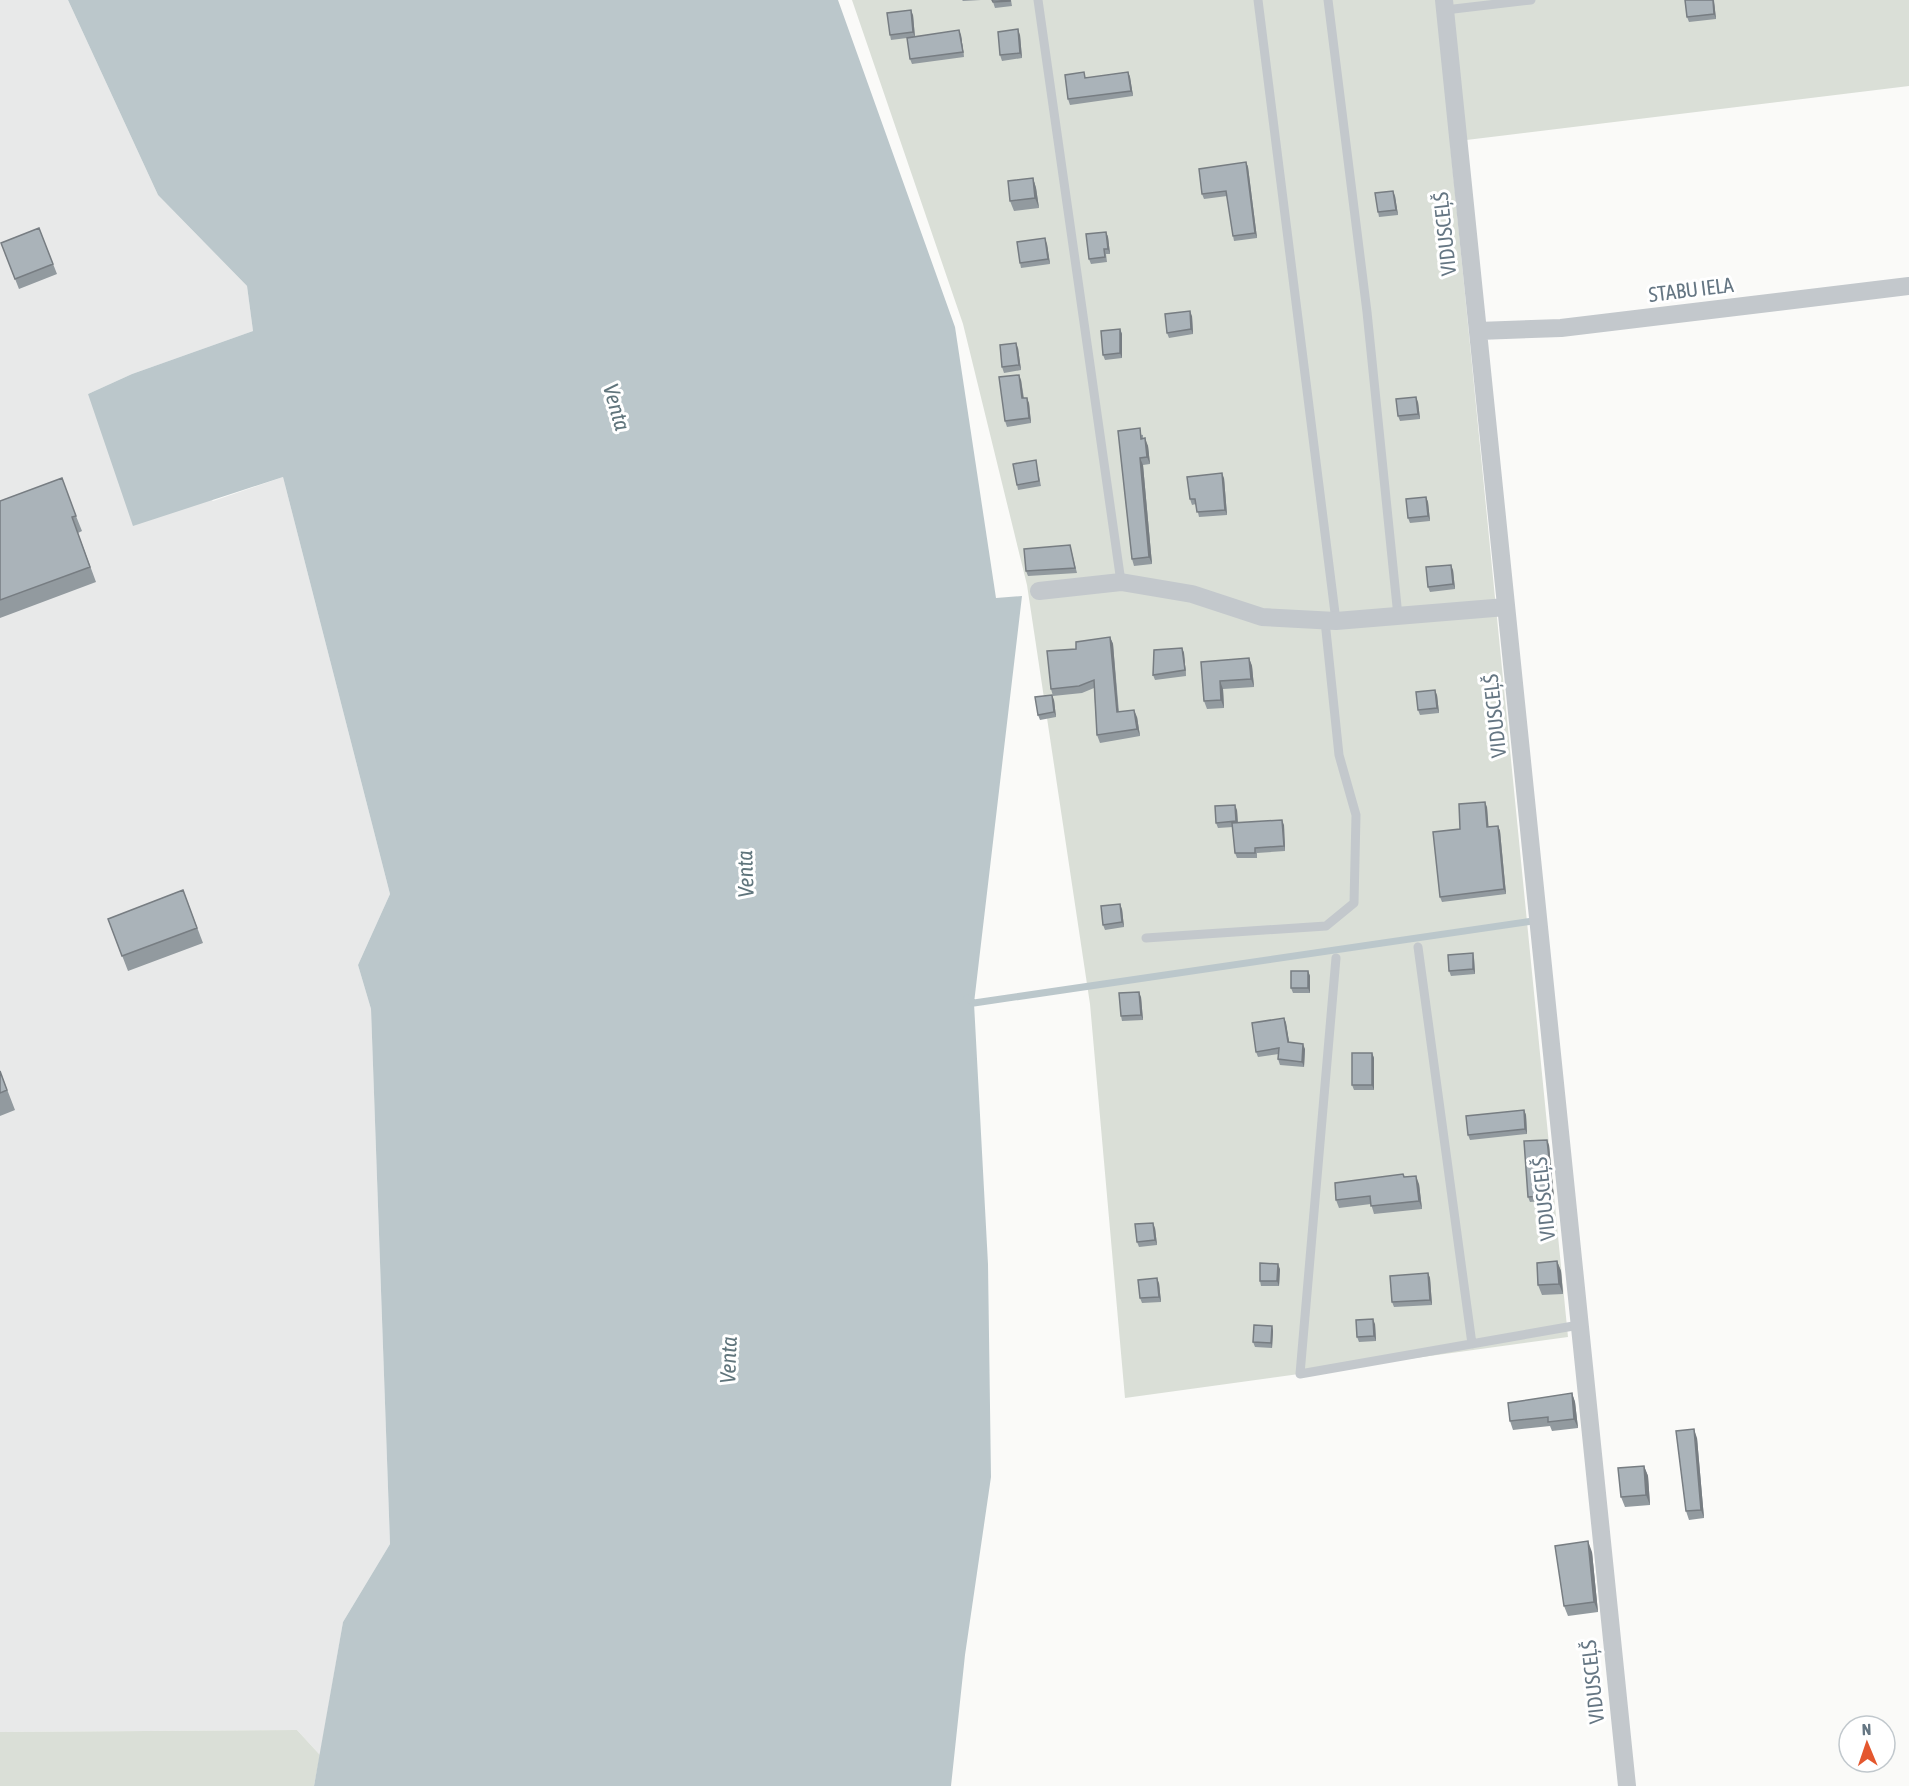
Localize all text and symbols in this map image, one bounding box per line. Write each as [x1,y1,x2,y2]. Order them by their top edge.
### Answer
street label: VIDUSCEĻŠ [1428,191,1460,277]
street label: STABU IELA [1647,272,1735,306]
water label: Venta [598,381,636,433]
street label: VIDUSCEĻŠ [1478,673,1510,759]
water label: Venta [731,850,759,898]
street label: VIDUSCEĻŠ [1527,1156,1559,1242]
water label: Venta [714,1336,742,1384]
street label: VIDUSCEĻŠ [1576,1639,1608,1725]
north arrow [1837,1714,1897,1774]
text: N [1861,1720,1872,1738]

